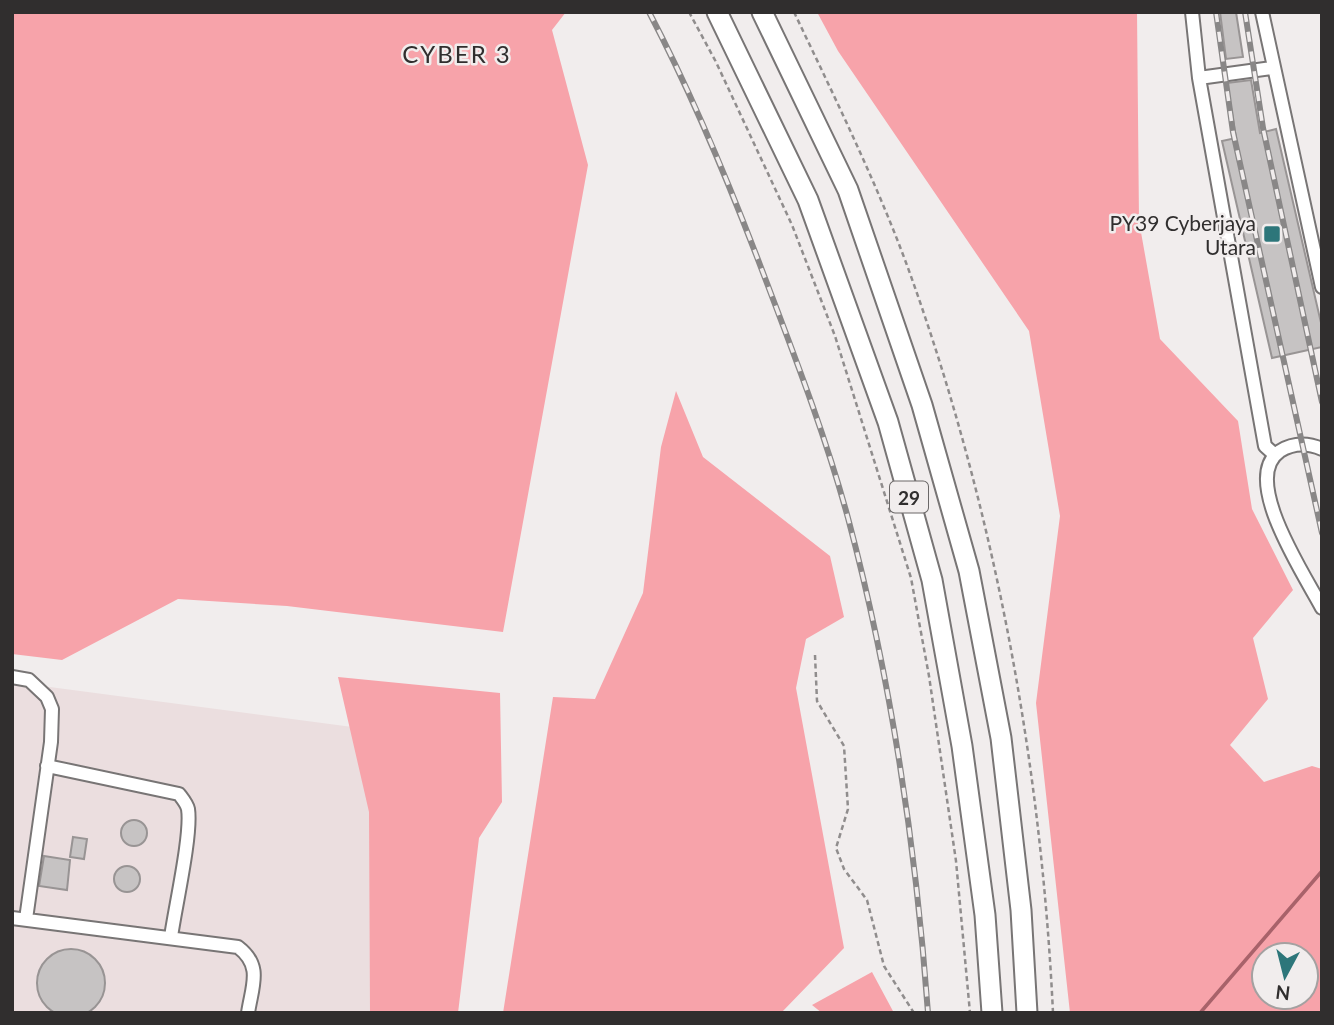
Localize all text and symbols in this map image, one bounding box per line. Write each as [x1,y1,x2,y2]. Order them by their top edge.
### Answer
district label: CYBER 3 [402,39,512,68]
place label: PY39 Cyberjaya Utara [1110,210,1256,259]
marker: PY39 Cyberjaya Utara [1262,224,1282,244]
road number: 29 [890,482,928,512]
north arrow [1250,941,1320,1011]
text: N [1274,981,1292,1006]

